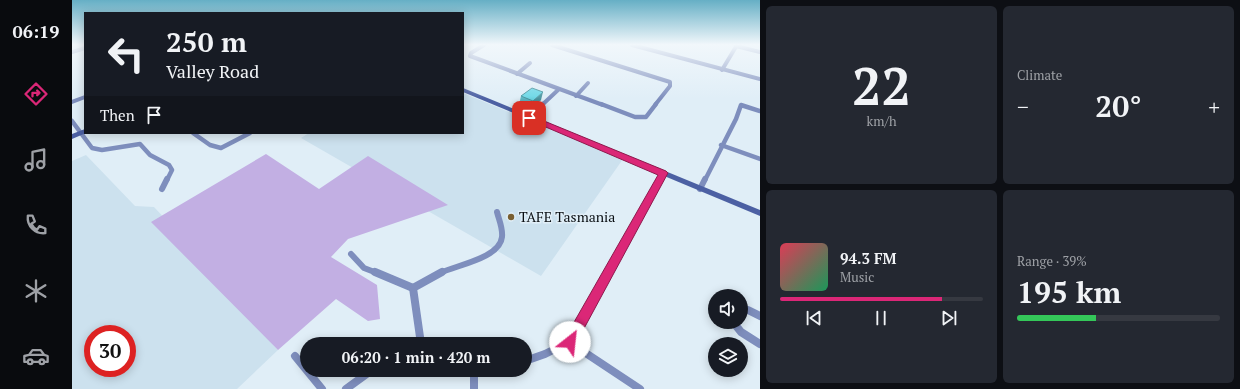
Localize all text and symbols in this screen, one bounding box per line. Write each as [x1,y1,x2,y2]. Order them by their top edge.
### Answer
text: 06:19 [13,19,59,43]
text: 250 m [166,23,247,60]
icon: left [100,28,152,80]
text: 22 [852,51,911,120]
text: Valley Road [166,59,259,83]
text: Climate [1017,66,1062,84]
icon: directions [22,80,50,108]
text: 20° [1095,86,1142,126]
text: − [1017,92,1029,121]
text: + [1208,92,1220,121]
pin [512,101,546,135]
icon: arrive [143,104,165,126]
text: Then [100,105,135,125]
icon: arrive [518,107,540,129]
text: km/h [866,112,897,130]
icon: music [22,146,50,174]
place label: TAFE Tasmania [519,207,615,226]
icon: phone [22,211,50,239]
marker: TAFE Tasmania [506,212,516,222]
text: 94.3 FM [840,248,897,268]
text: Range · 39% [1017,252,1087,270]
text: Music [840,268,874,286]
text: 195 km [1017,272,1121,312]
icon: climate [22,277,50,305]
map controls [708,289,748,377]
button: sound [708,289,748,329]
icon: previous [803,307,825,329]
icon: pause [870,307,892,329]
icon: next [938,307,960,329]
position arrow [549,321,591,363]
speed limit sign: 30 [84,325,136,377]
button: layers [708,337,748,377]
icon: car [22,342,50,370]
text: 06:20 · 1 min · 420 m [342,347,490,367]

